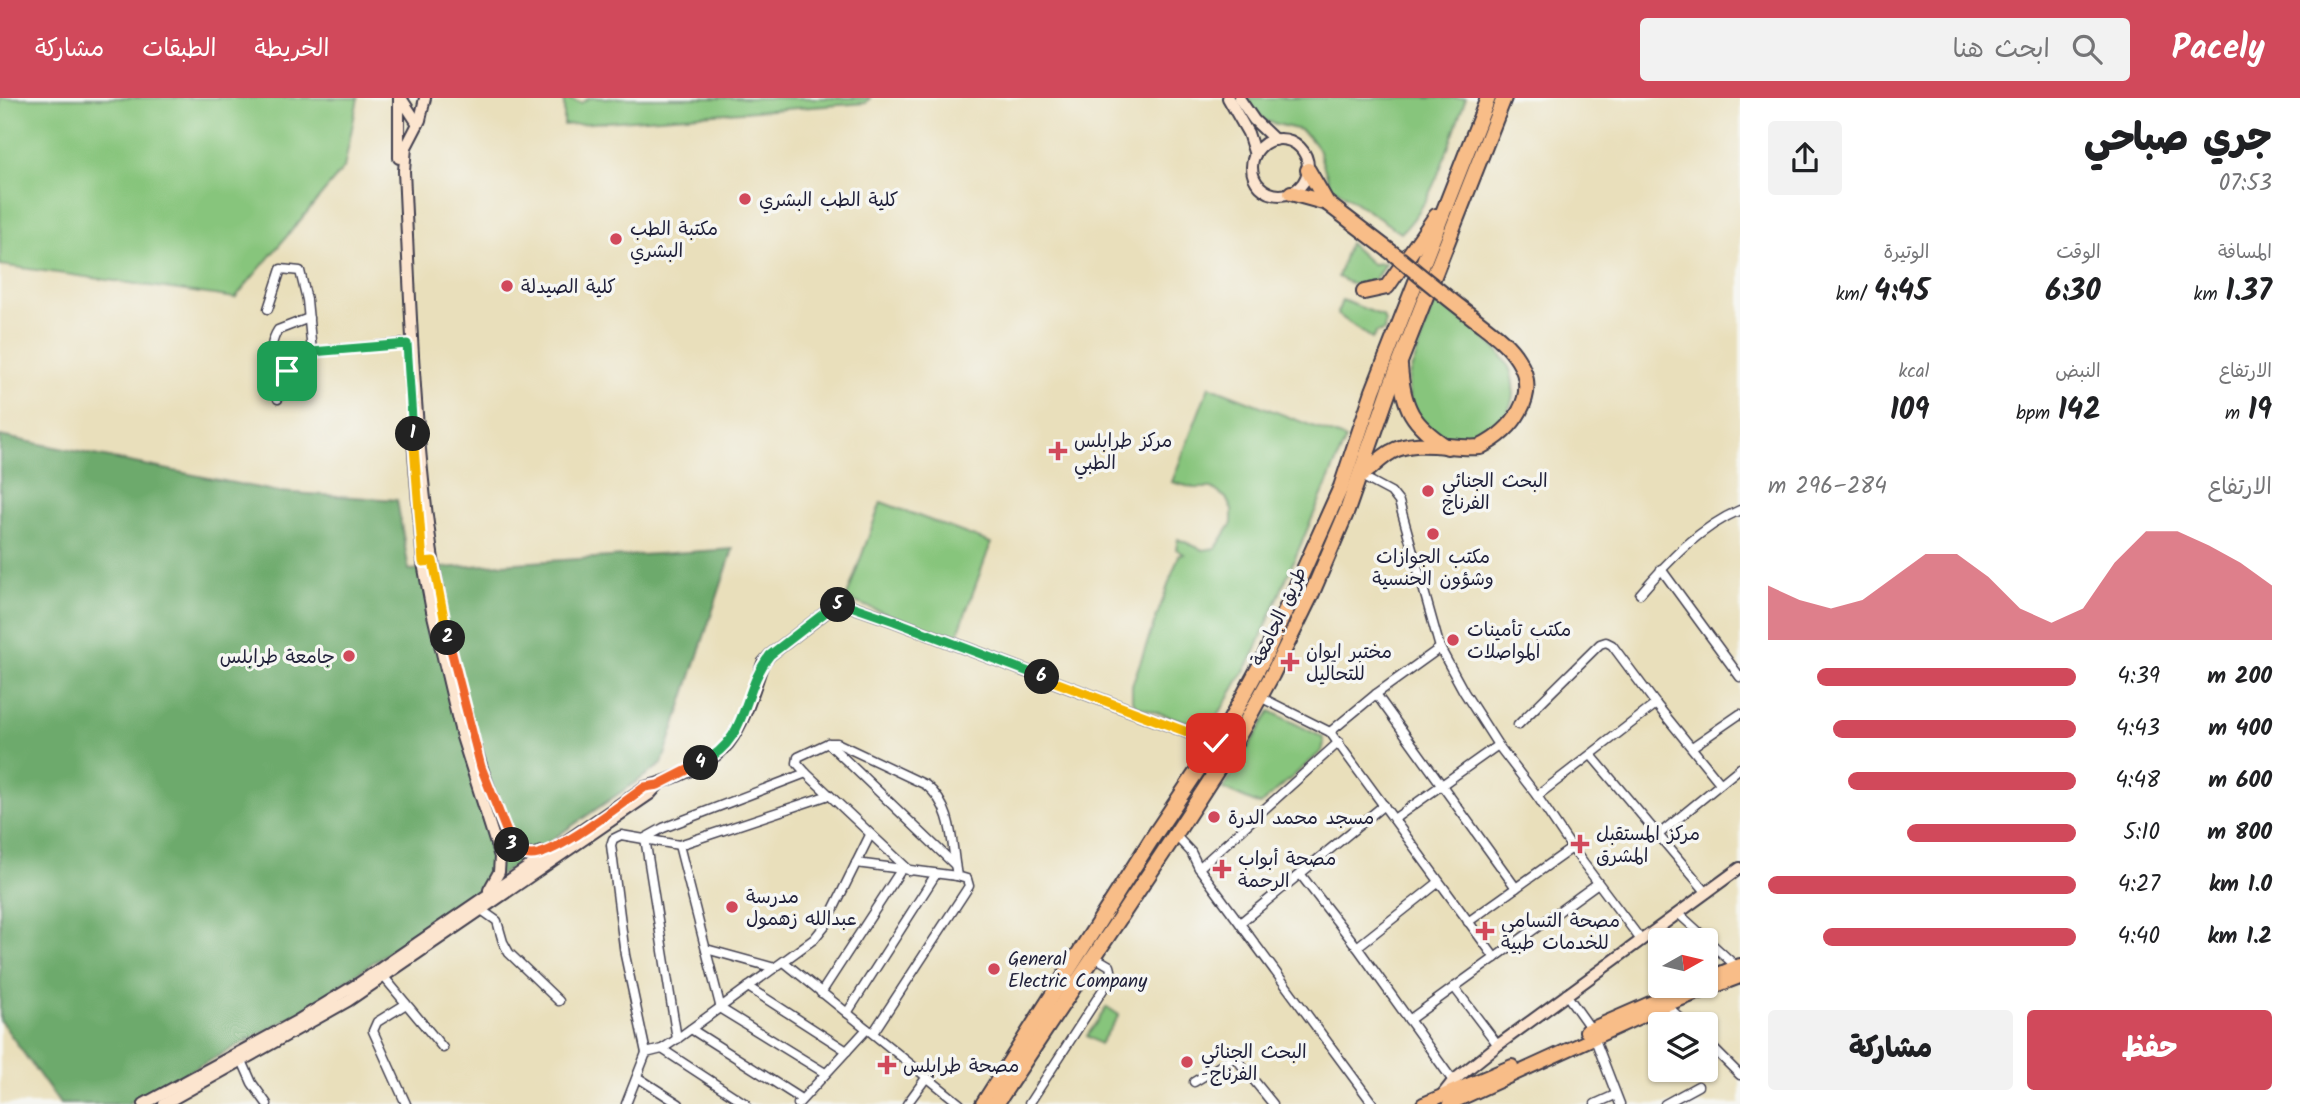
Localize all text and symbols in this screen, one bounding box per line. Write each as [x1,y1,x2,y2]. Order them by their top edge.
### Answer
search box [1640,18,2130,81]
text: Pacely [2172,23,2265,76]
text: ابحث هنا [1953,29,2050,71]
text: مشاركة [35,30,104,69]
text: الطبقات [142,30,217,69]
text: الخريطة [255,30,329,69]
icon: search [2068,30,2106,68]
text: جري صباحي [2084,110,2272,170]
button: share [1768,121,1842,195]
text: 07:53 [2219,166,2272,202]
place label: كلية الطب البشري [759,186,898,216]
marker: كلية الطب البشري [737,191,753,207]
place label: مكتبة الطب البشري [630,215,718,267]
marker: مكتبة الطب البشري [608,231,624,247]
text: الوتيرة [1883,238,1929,268]
text: الوقت [2056,238,2101,268]
text: المسافة [2218,238,2272,268]
text: 4:45 [1874,268,1929,316]
text: 6:30 [2045,268,2101,316]
text: 1.37 [2225,268,2272,316]
place label: كلية الصيدلة [521,273,616,303]
marker: كلية الصيدلة [499,278,515,294]
text: /km [1836,280,1874,310]
text: km [2194,280,2225,310]
pin [257,341,317,401]
icon: arrive [268,352,306,390]
text: kcal [1898,357,1929,387]
text: النبض [2055,357,2101,387]
text: الارتفاع [2219,357,2272,387]
text: 109 [1890,387,1929,435]
text: 142 [2058,387,2101,435]
text: 19 [2248,387,2272,435]
text: bpm [2016,399,2058,429]
text: m [2225,399,2248,429]
pin: 1 [396,416,430,452]
text: 1 [410,418,415,448]
place label: مركز طرابلس الطبي [1074,427,1172,479]
marker: مركز طرابلس الطبي [1048,441,1068,461]
place label: البحث الجنائي الفرناج [1442,467,1548,519]
text: 284–296 m [1768,469,1887,505]
text: الارتفاع [2208,470,2272,506]
marker: البحث الجنائي الفرناج [1420,483,1436,499]
marker: مكتب الجوازات وشؤون الحنسية [1425,526,1441,542]
place label: مكتب الجوازات وشؤون الحنسية [1372,543,1494,595]
street label: طريق الجامعة [1244,562,1316,671]
pin: 5 [820,588,856,622]
text: 5 [833,589,842,619]
place label: مكتب تأمينات المواصلات [1467,616,1571,668]
pin: 2 [430,620,466,656]
text: 2 [442,622,453,652]
marker: مكتب تأمينات المواصلات [1445,632,1461,648]
place label: مختبر ايوان للتحاليل [1306,638,1392,690]
place label: جامعة طرابلس [220,643,335,673]
marker: جامعة طرابلس [341,648,357,664]
marker: مختبر ايوان للتحاليل [1280,652,1300,672]
text: 4:39 [2117,659,2160,695]
text: 200 m [2207,659,2272,695]
pin: 6 [1024,660,1060,694]
text: 6 [1036,661,1047,691]
text: 4:43 [2116,711,2160,747]
text: 400 m [2208,711,2272,747]
pin [1186,713,1246,773]
icon: check [1197,724,1235,762]
pin: 4 [684,746,718,780]
text: 4 [695,747,706,777]
text: 4:48 [2115,763,2160,799]
text: 600 m [2208,763,2272,799]
place label: مسجد محمد الدرة [1228,804,1374,834]
marker: مسجد محمد الدرة [1206,809,1222,825]
text: 5:10 [2123,815,2160,851]
text: 800 m [2207,815,2272,851]
place label: مركز المستقبل المشرق [1596,820,1700,872]
pin: 3 [494,828,530,862]
text: 3 [506,829,517,859]
marker: مركز المستقبل المشرق [1570,834,1590,854]
place label: مصحة أبواب الرحمة [1238,845,1336,897]
marker: مصحة أبواب الرحمة [1212,859,1232,879]
text: 4:27 [2118,867,2160,903]
text: 1.0 km [2209,867,2272,903]
place label: مدرسة عبدالله زهمول [746,883,857,935]
marker: مدرسة عبدالله زهمول [724,899,740,915]
place label: مصحة التسامي للخدمات طبية [1501,907,1620,959]
text: 4:40 [2117,919,2160,955]
text: 1.2 km [2207,919,2272,955]
marker: مصحة التسامي للخدمات طبية [1475,921,1495,941]
north arrow [1648,928,1718,998]
map controls [1648,928,1718,1082]
place label: General Electric Company [1008,945,1148,997]
marker: General Electric Company [986,961,1002,977]
button: مشاركة [1768,1010,2013,1090]
button: حفظ [2027,1010,2272,1090]
button: layers [1648,1012,1718,1082]
place label: البحث الجنائي -الفرناج [1201,1038,1307,1090]
place label: مصحة طرابلس [903,1052,1019,1082]
marker: البحث الجنائي -الفرناج [1179,1054,1195,1070]
marker: مصحة طرابلس [877,1055,897,1075]

